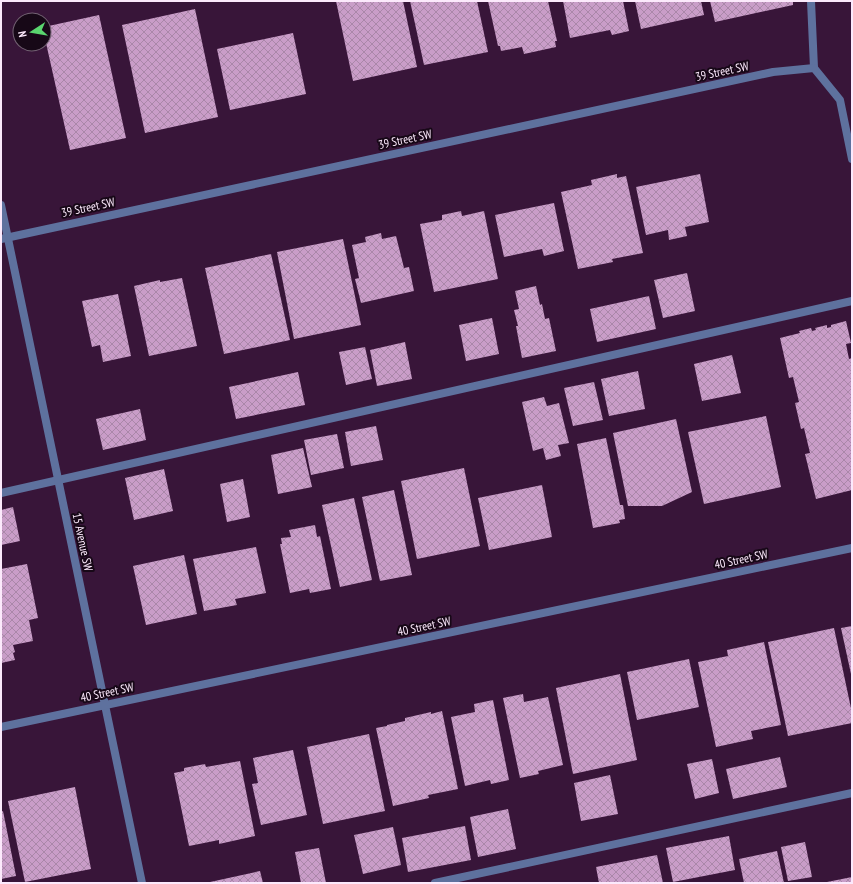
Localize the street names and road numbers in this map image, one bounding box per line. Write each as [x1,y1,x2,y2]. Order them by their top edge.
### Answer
street label: 39 Street SW [694,58,750,84]
street label: 39 Street SW [377,126,433,152]
street label: 39 Street SW [60,194,116,220]
street label: 15 Avenue SW [70,512,96,572]
street label: 40 Street SW [713,546,769,572]
street label: 40 Street SW [396,613,452,639]
street label: 40 Street SW [79,679,135,705]

